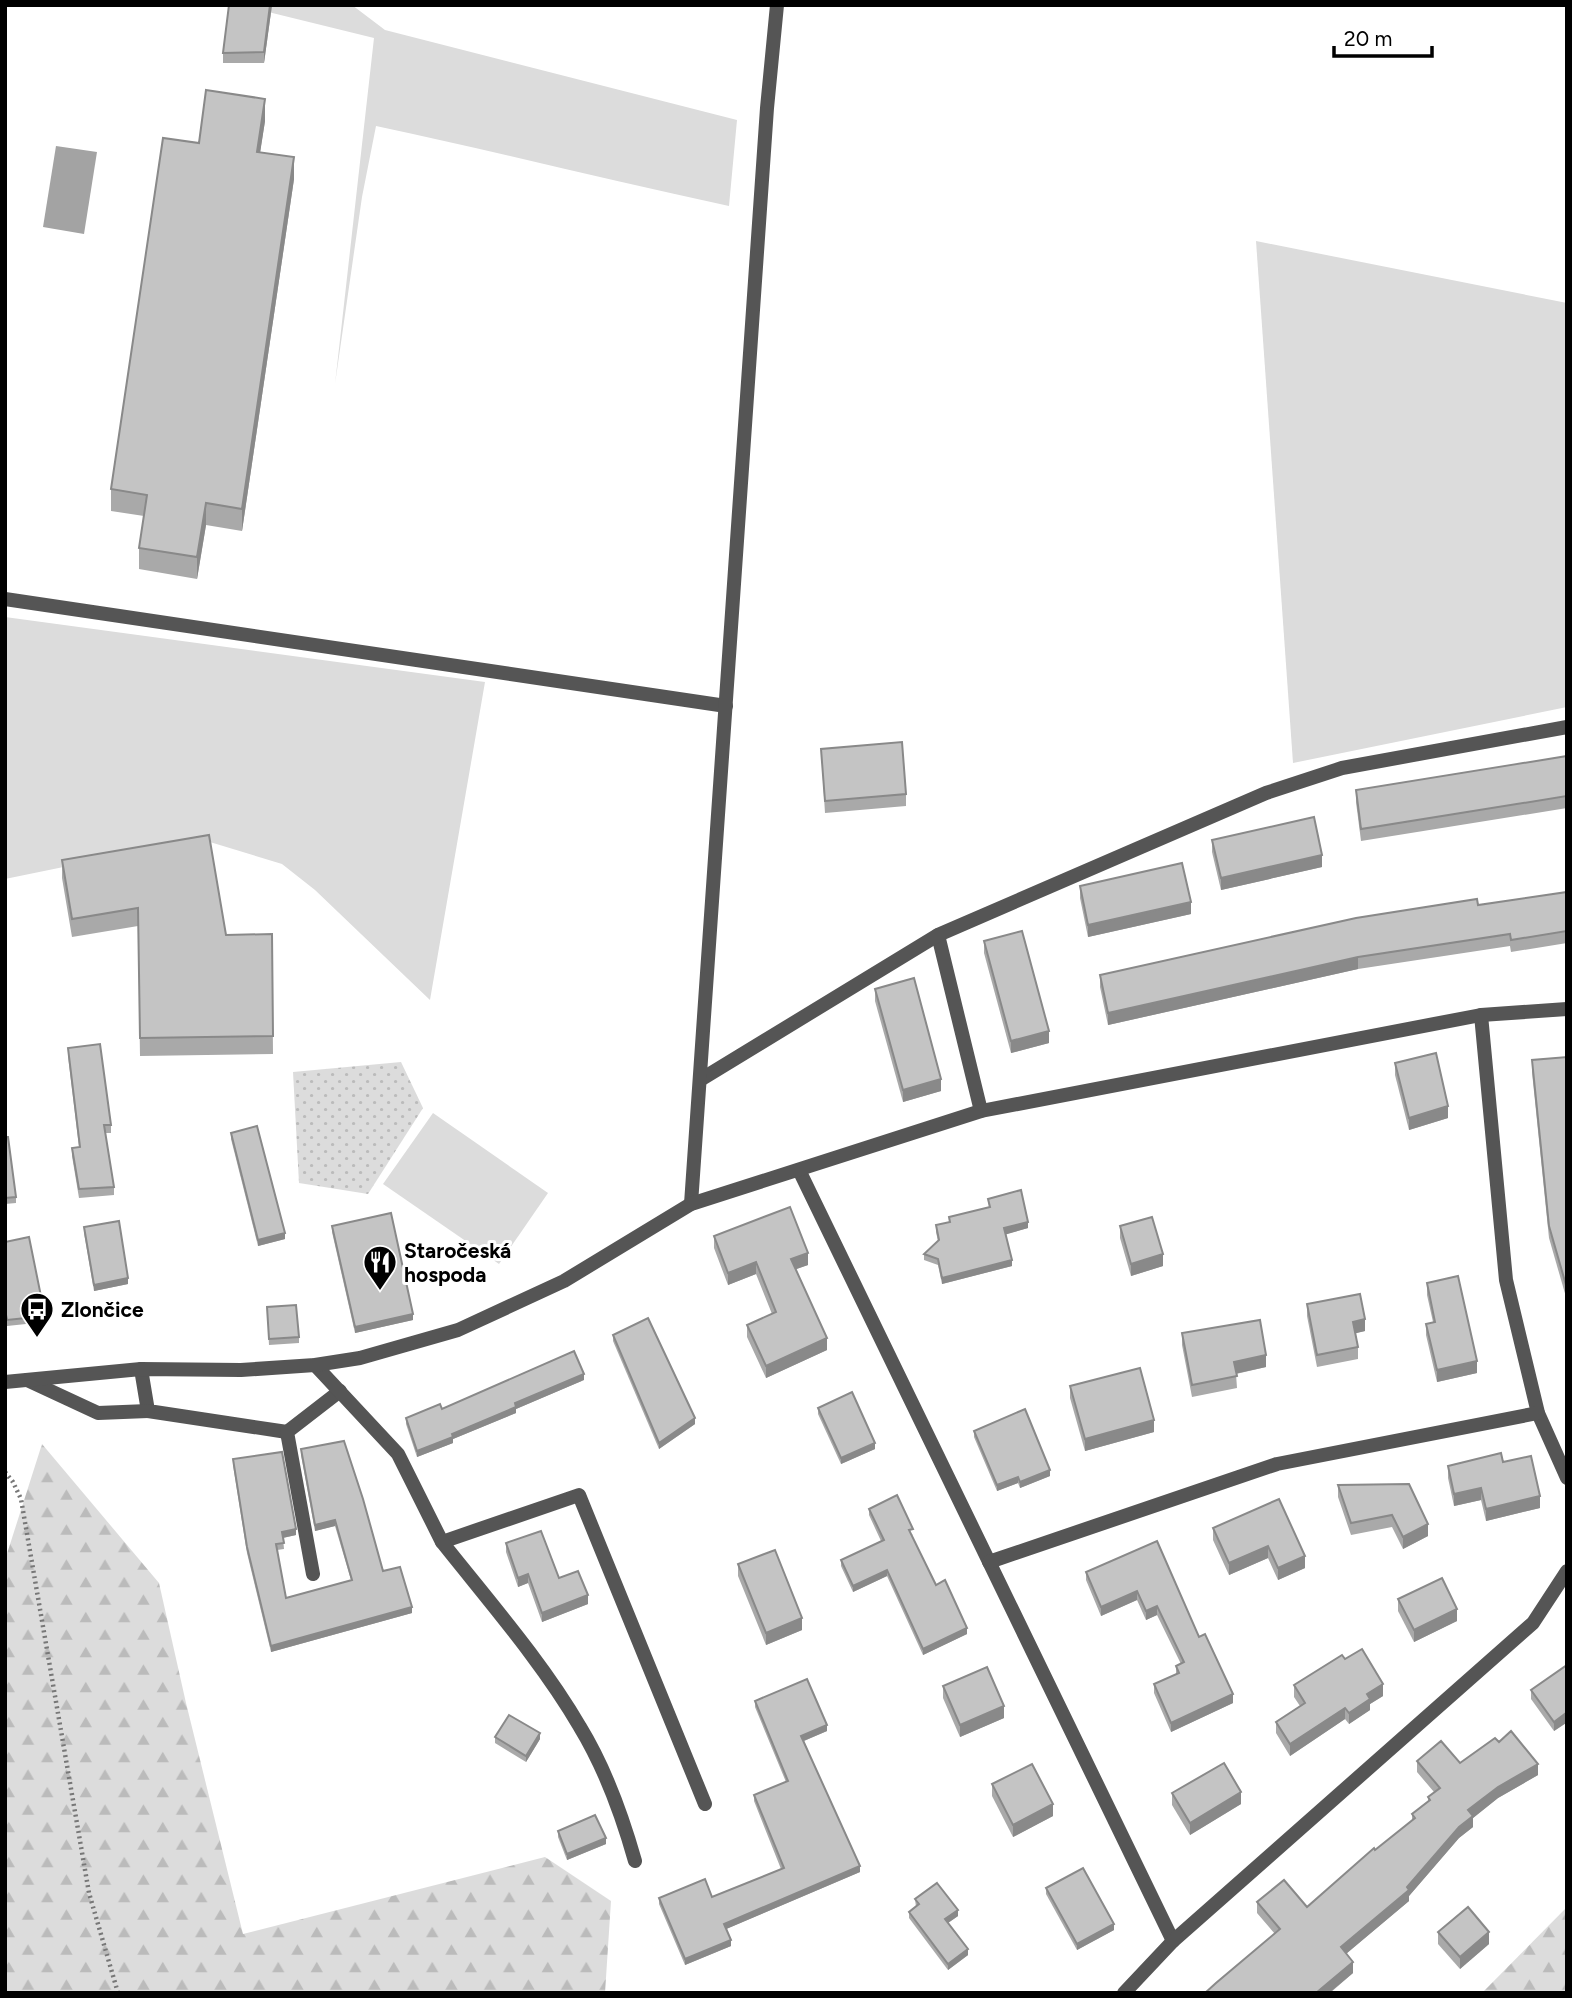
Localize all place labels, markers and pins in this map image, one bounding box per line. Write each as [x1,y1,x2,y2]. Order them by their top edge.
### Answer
place label: Staročeská hospoda [404,1238,511,1287]
restaurant icon: Staročeská hospoda [361,1243,399,1292]
bus stop icon: Zlončice [18,1290,56,1339]
place label: Zlončice [61,1297,144,1322]

